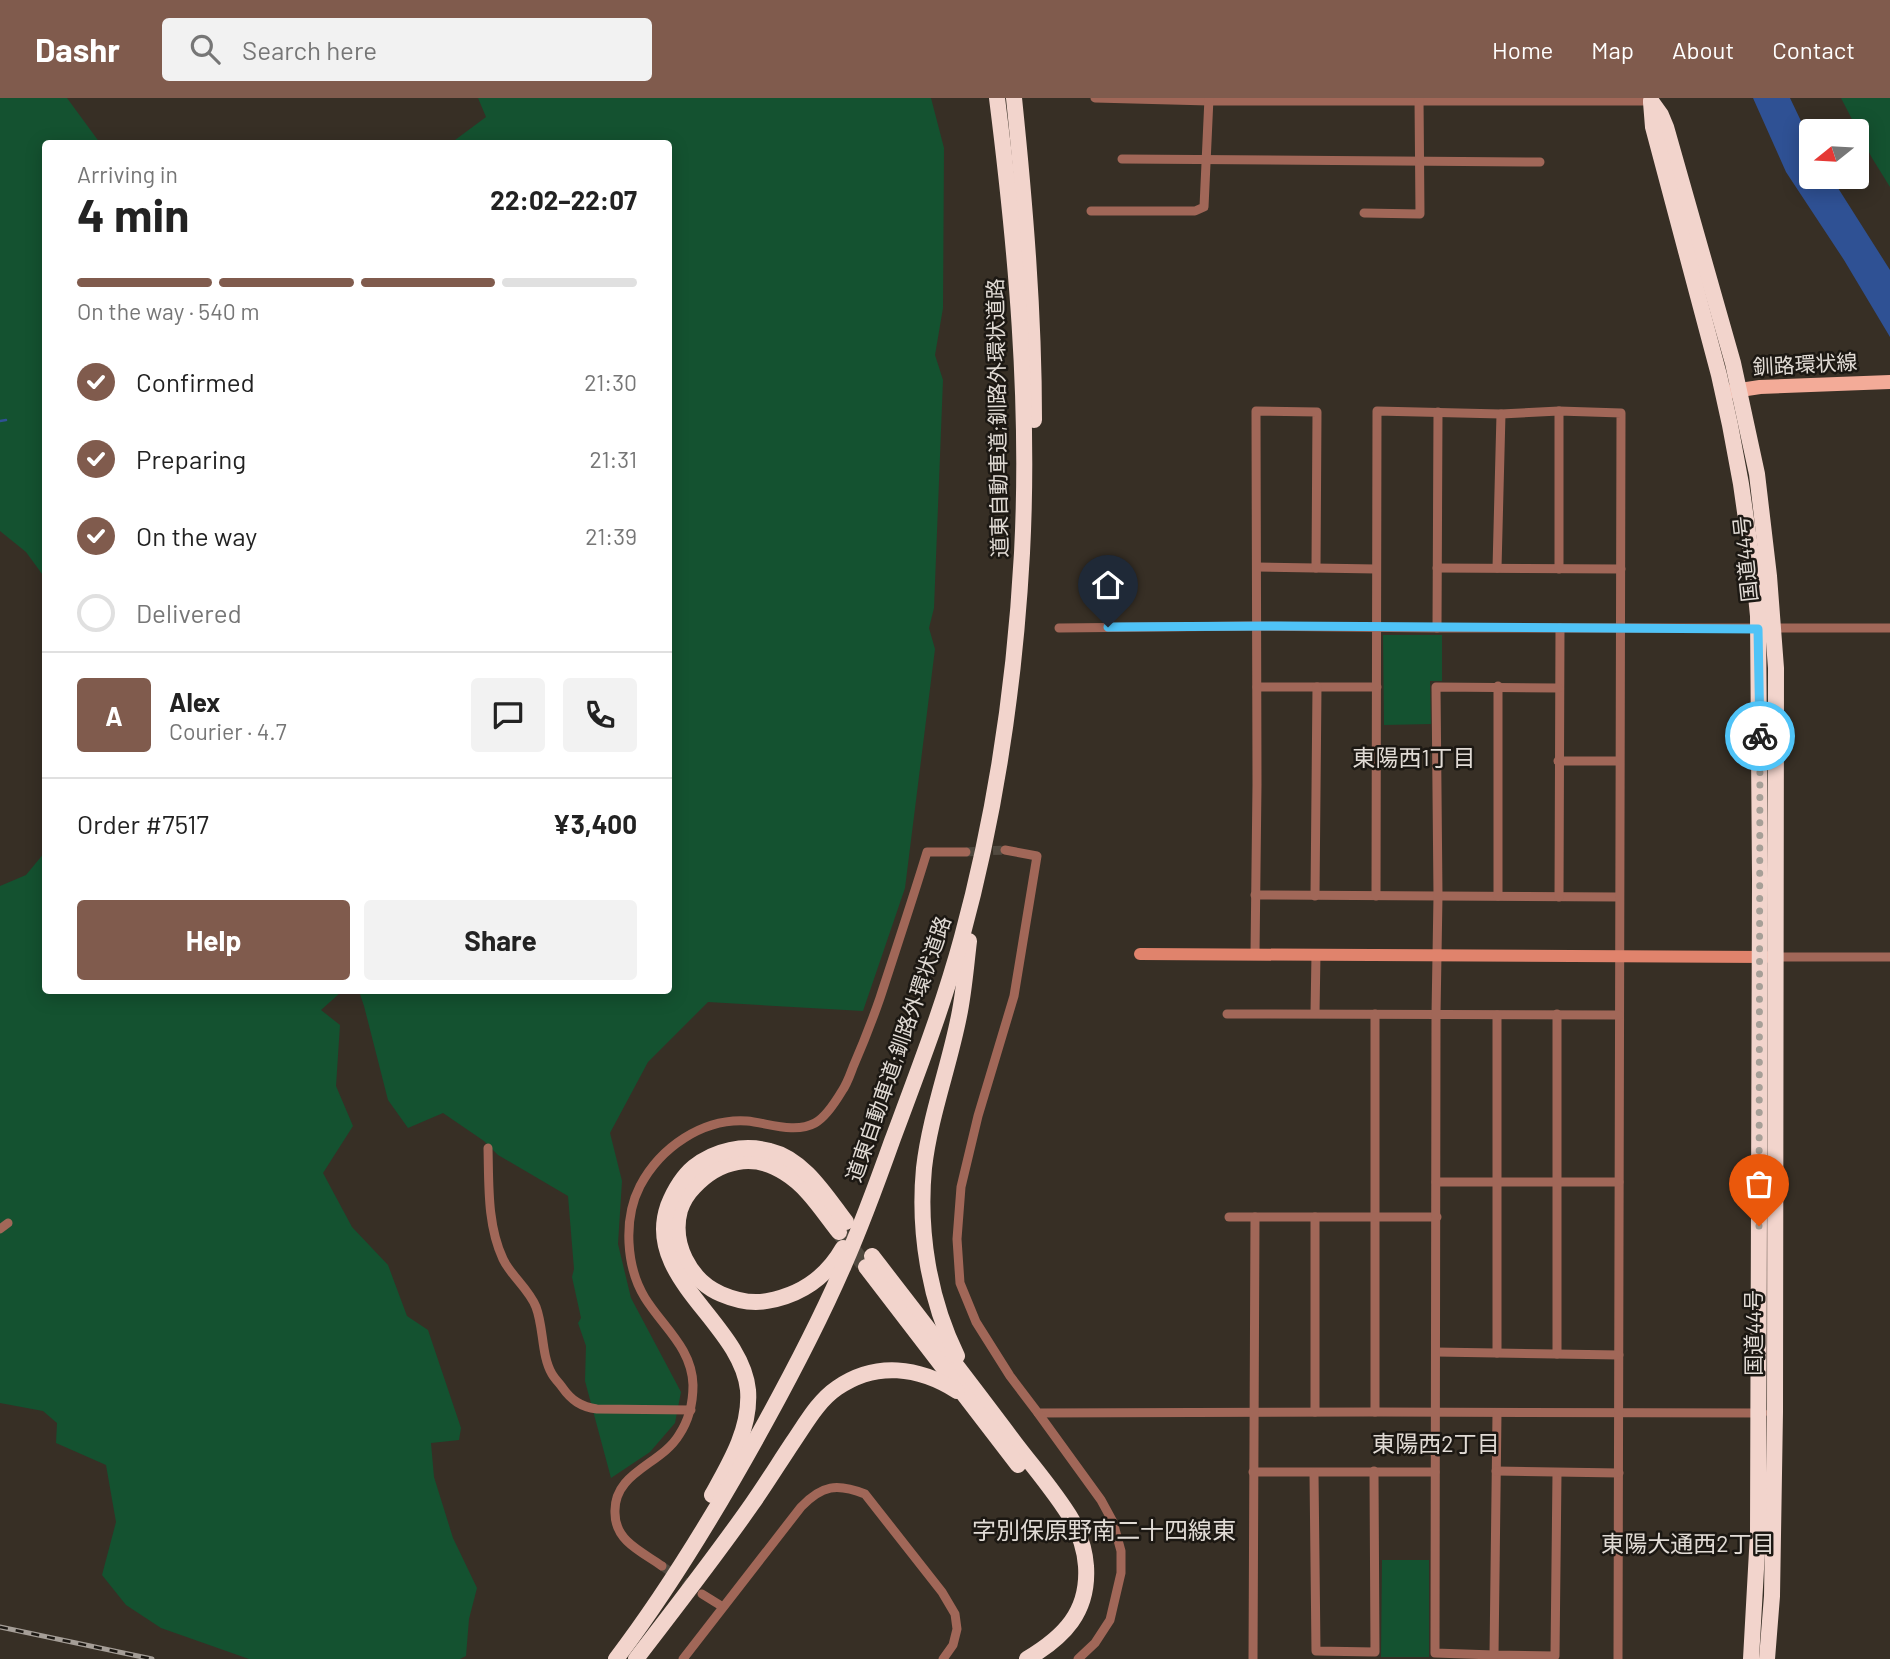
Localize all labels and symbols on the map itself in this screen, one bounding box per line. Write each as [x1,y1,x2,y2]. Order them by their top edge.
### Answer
north arrow [1799,119,1869,189]
street label: 道東自動車道;釧路外環状道路 [982,278,1011,558]
street label: 釧路環状線 [1752,348,1858,379]
street label: 国道44号 [1728,515,1761,603]
pin [1078,555,1138,627]
courier [1725,701,1795,771]
district label: 東陽西1丁目 [1352,743,1476,771]
street label: 道東自動車道;釧路外環状道路 [840,912,955,1185]
pin [1729,1154,1789,1226]
street label: 国道44号 [1740,1290,1765,1376]
district label: 東陽西2丁目 [1372,1429,1500,1457]
district label: 字別保原野南二十四線東 [972,1515,1236,1544]
district label: 東陽大通西2丁目 [1601,1529,1775,1557]

